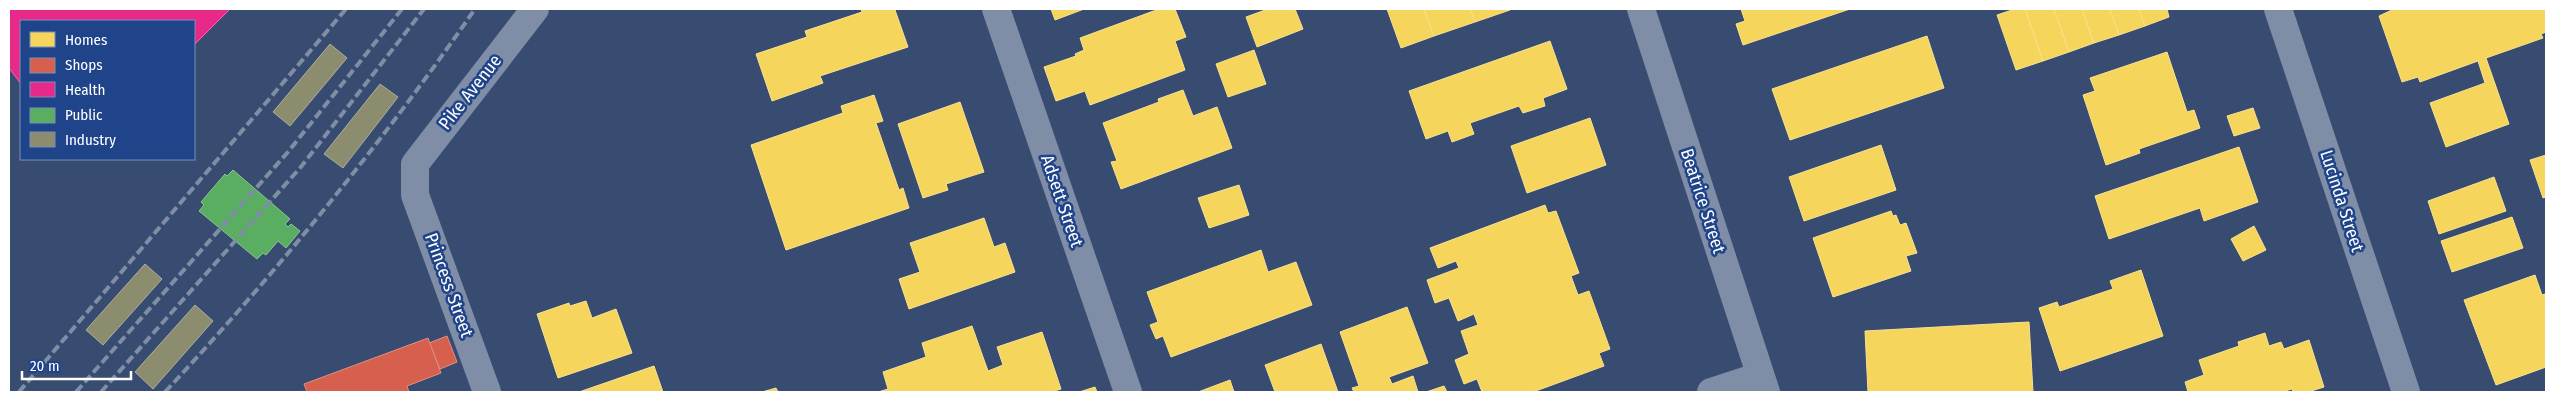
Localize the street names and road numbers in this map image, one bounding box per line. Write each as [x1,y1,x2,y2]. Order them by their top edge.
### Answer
street label: Pike Avenue [434,50,506,134]
street label: Beatrice Street [1676,146,1730,256]
street label: Lucinda Street [2315,147,2369,255]
street label: Adsett Street [1036,152,1088,250]
street label: Princess Street [420,230,478,340]

